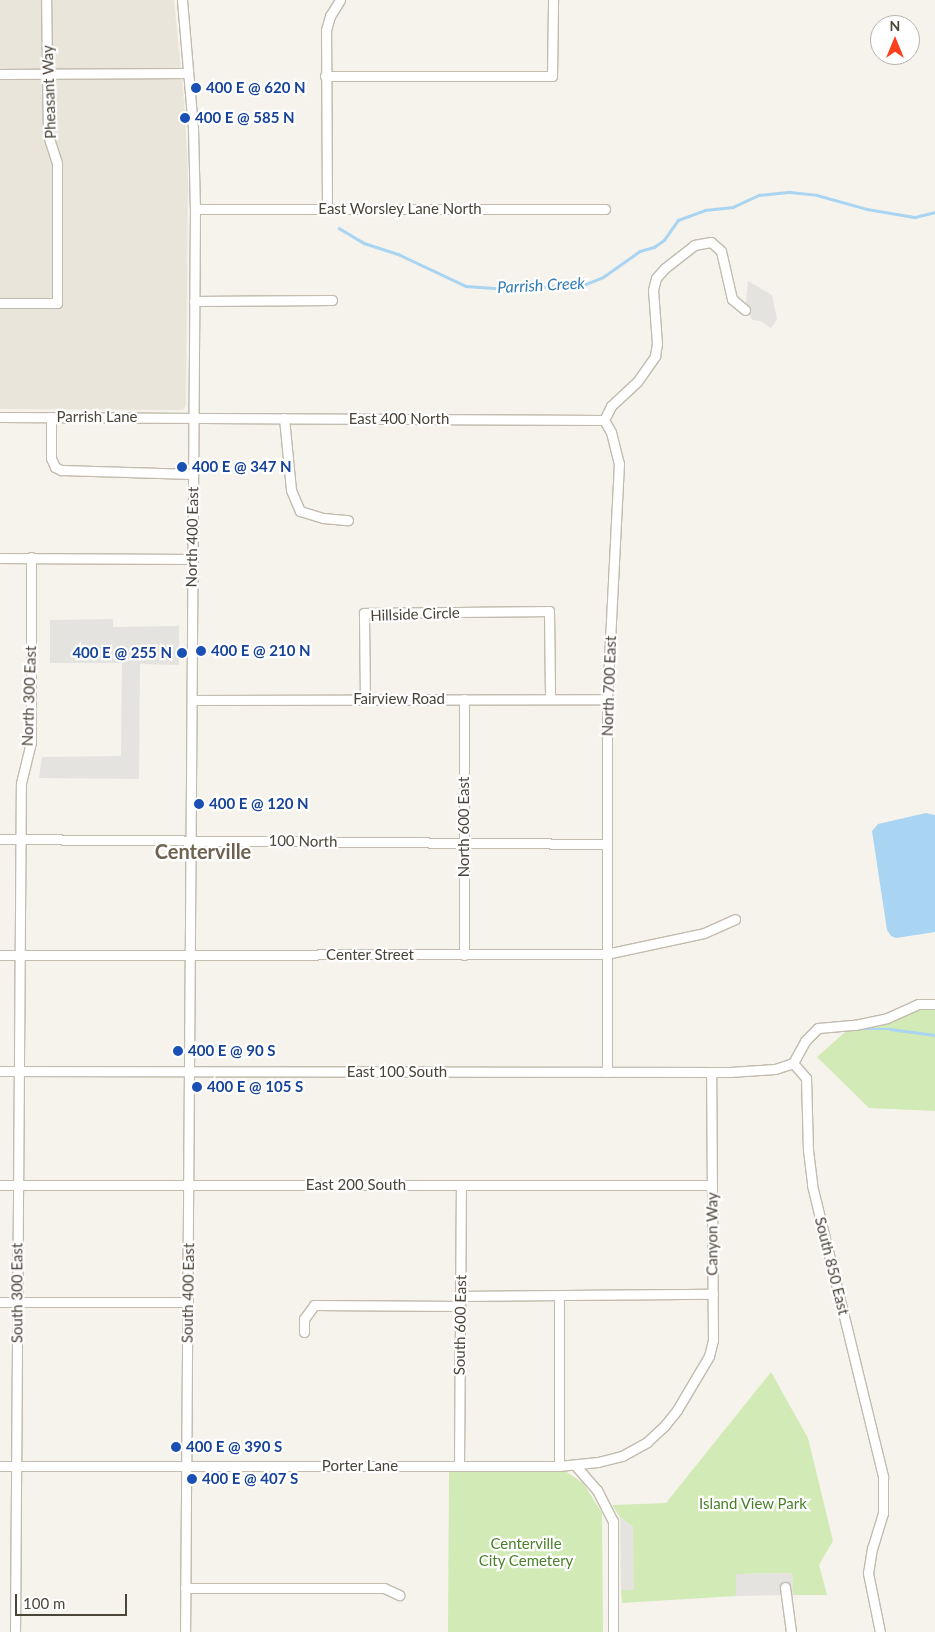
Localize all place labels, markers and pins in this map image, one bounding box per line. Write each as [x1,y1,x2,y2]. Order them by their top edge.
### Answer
place label: 400 E @ 620 N [206,79,306,97]
marker: 400 E @ 620 N [190,82,202,94]
place label: 400 E @ 585 N [195,109,295,127]
marker: 400 E @ 585 N [179,112,191,124]
place label: 400 E @ 347 N [192,458,292,476]
marker: 400 E @ 347 N [176,461,188,473]
place label: 400 E @ 210 N [211,642,311,660]
place label: 400 E @ 255 N [72,644,172,662]
marker: 400 E @ 210 N [195,645,207,657]
marker: 400 E @ 255 N [176,647,188,659]
place label: 400 E @ 120 N [209,795,309,813]
marker: 400 E @ 120 N [193,798,205,810]
place label: 400 E @ 90 S [188,1042,276,1060]
marker: 400 E @ 90 S [172,1045,184,1057]
place label: 400 E @ 105 S [207,1078,303,1096]
marker: 400 E @ 105 S [191,1081,203,1093]
place label: 400 E @ 390 S [186,1438,282,1456]
marker: 400 E @ 390 S [170,1441,182,1453]
place label: 400 E @ 407 S [202,1470,298,1488]
marker: 400 E @ 407 S [186,1473,198,1485]

